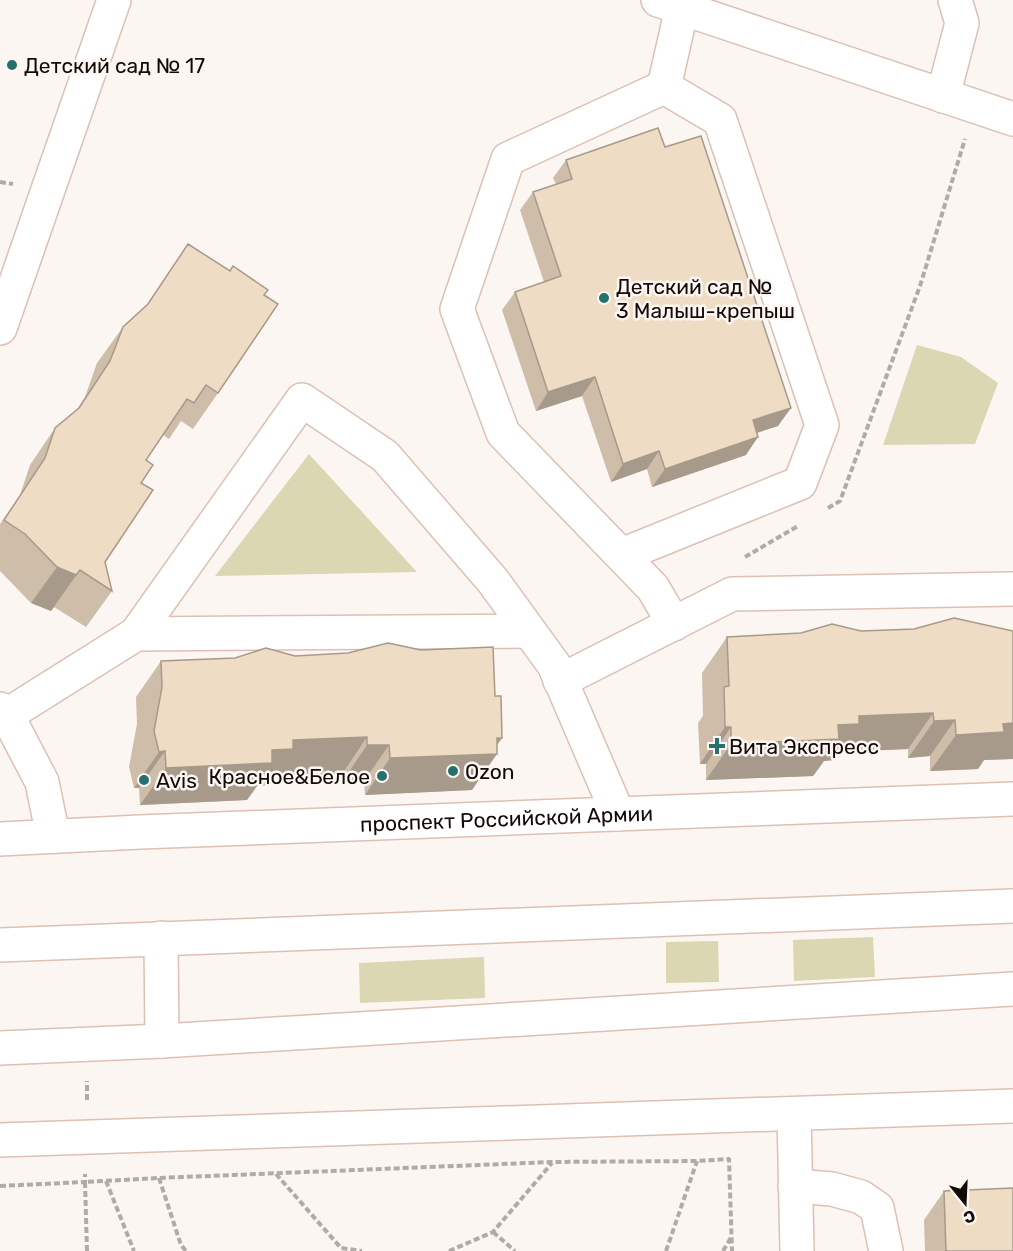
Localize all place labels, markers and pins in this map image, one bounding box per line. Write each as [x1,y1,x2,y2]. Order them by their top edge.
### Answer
place label: Детский сад № 17 [24,53,205,78]
marker: Детский сад № 17 [5,58,19,72]
place label: Детский сад № 3 Малыш-крепыш [616,274,795,323]
marker: Детский сад № 3 Малыш-крепыш [597,291,611,305]
place label: Вита Экспресс [729,734,879,759]
marker: Вита Экспресс [710,739,724,753]
place label: Ozon [465,759,515,784]
place label: Красное&Белое [209,764,370,789]
marker: Ozon [446,764,460,778]
place label: Avis [156,768,197,793]
marker: Красное&Белое [375,769,389,783]
marker: Avis [137,773,151,787]

